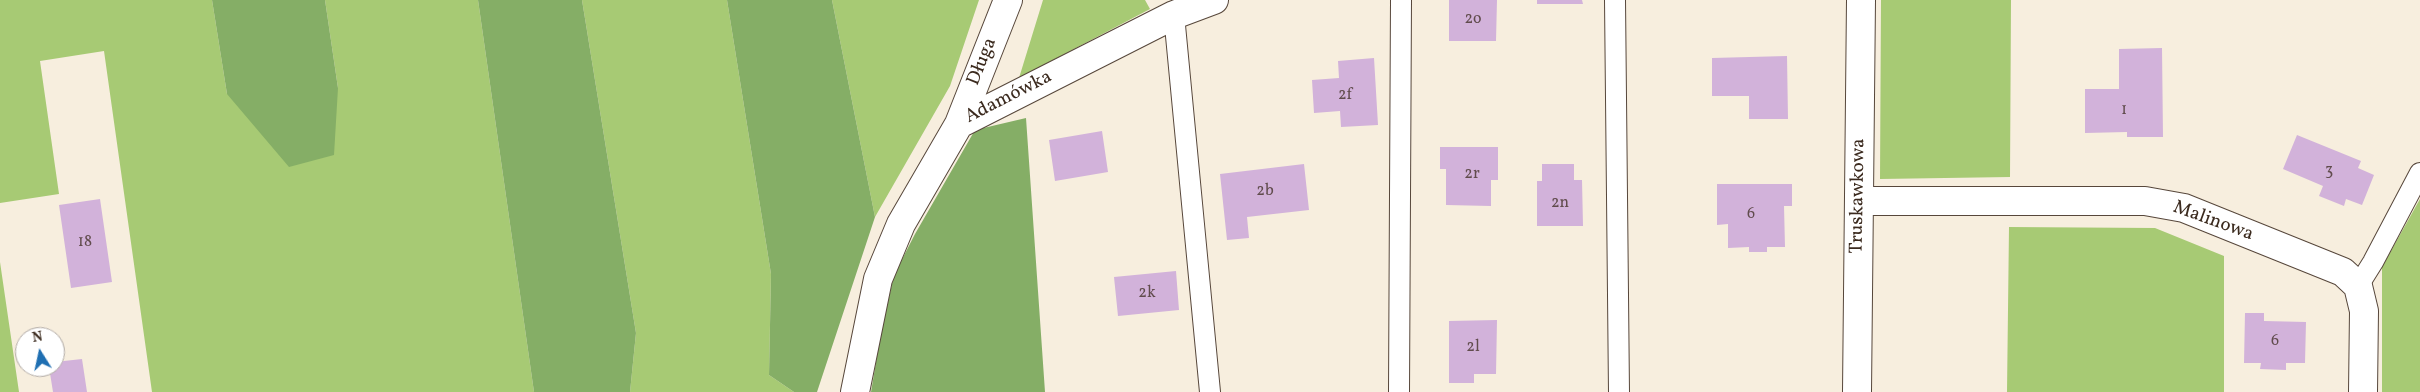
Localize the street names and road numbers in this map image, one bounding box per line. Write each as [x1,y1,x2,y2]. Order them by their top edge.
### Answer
street label: Długa [963,35,1003,89]
street label: Adamówka [962,66,1056,130]
street label: Truskawkowa [1847,138,1871,254]
street label: Malinowa [2170,197,2256,247]

